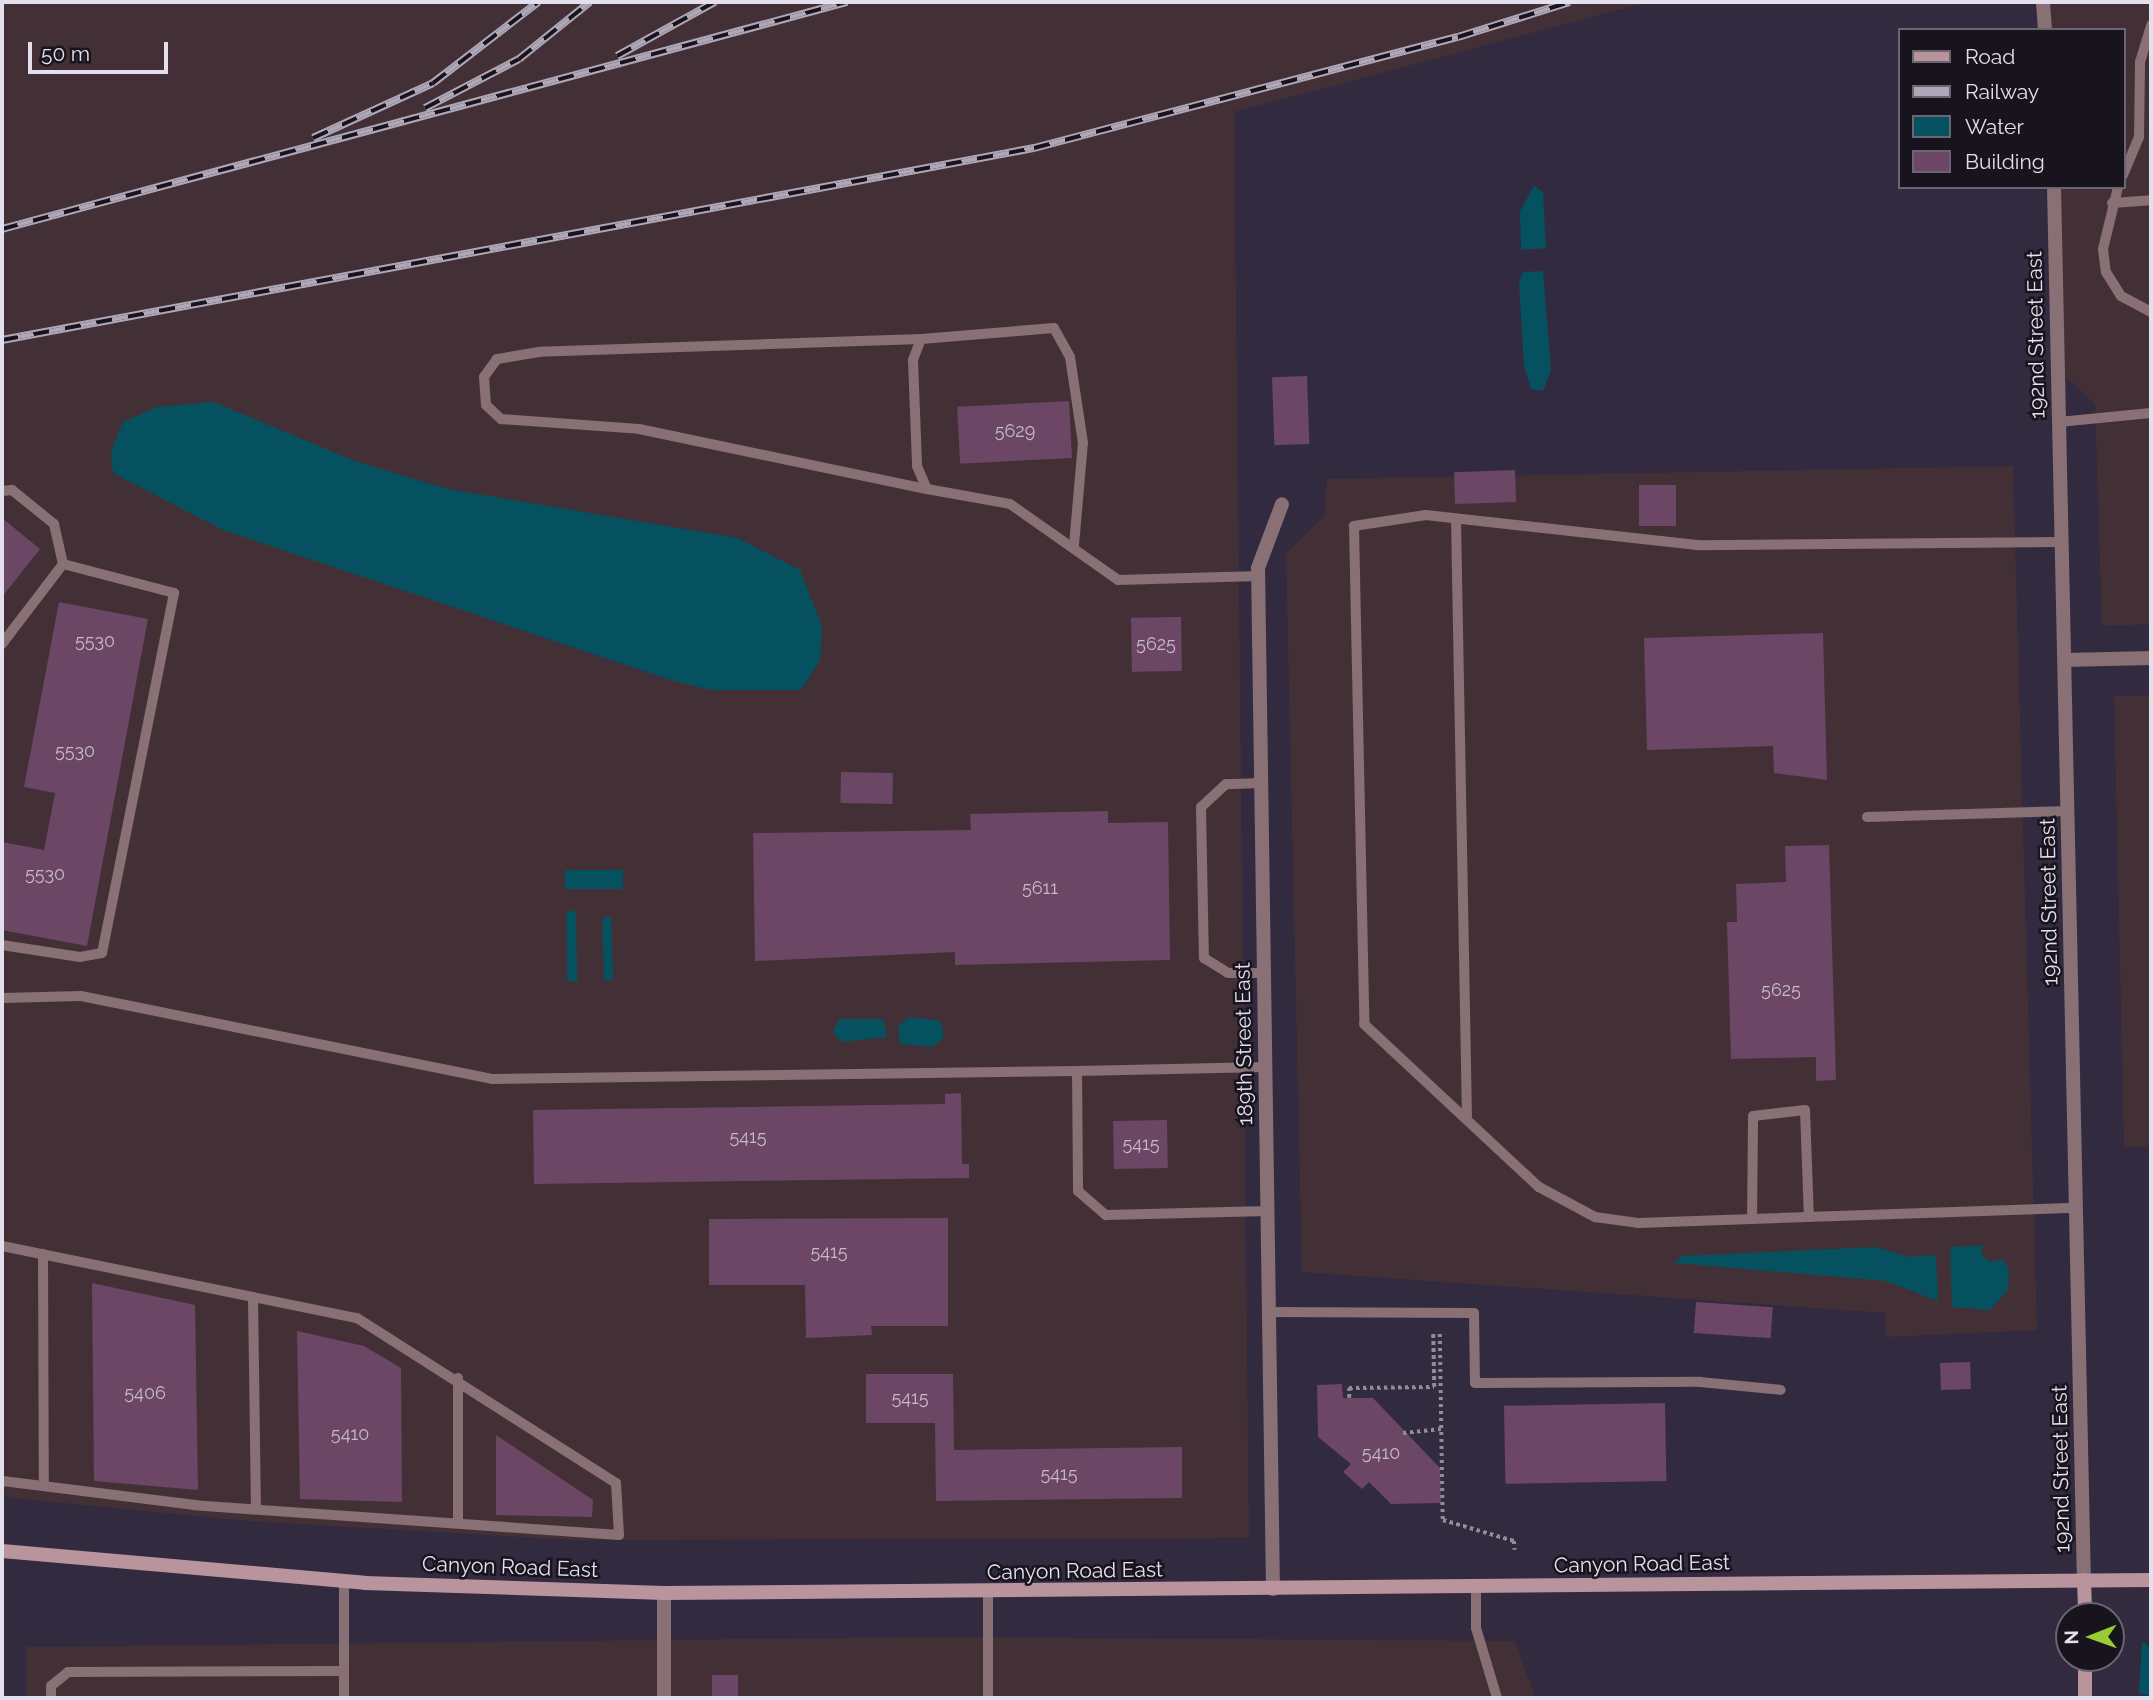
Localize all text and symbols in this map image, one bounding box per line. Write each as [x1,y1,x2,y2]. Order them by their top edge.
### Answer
scale bar [32,28,172,72]
legend [1898,28,2125,189]
text: 50 m [41,41,90,66]
text: Road [1965,44,2015,69]
text: Railway [1965,79,2039,104]
text: Water [1965,114,2024,139]
text: Building [1965,149,2045,174]
street label: 192nd Street East [2022,251,2050,419]
house number: 5629 [995,420,1035,442]
house number: 5530 [75,630,115,652]
house number: 5625 [1136,633,1176,655]
house number: 5530 [55,740,95,762]
street label: 192nd Street East [2035,818,2063,986]
house number: 5530 [25,863,65,885]
house number: 5611 [1022,877,1058,899]
street label: 189th Street East [1230,962,1258,1126]
house number: 5625 [1761,979,1801,1001]
house number: 5415 [729,1126,767,1148]
house number: 5415 [1122,1133,1160,1155]
house number: 5415 [810,1241,848,1263]
house number: 5406 [124,1382,166,1404]
street label: 192nd Street East [2047,1385,2075,1553]
house number: 5415 [891,1387,929,1409]
house number: 5410 [331,1423,369,1445]
house number: 5410 [1362,1442,1400,1464]
house number: 5415 [1040,1463,1078,1485]
street label: Canyon Road East [1554,1550,1730,1578]
street label: Canyon Road East [422,1551,598,1583]
street label: Canyon Road East [987,1557,1163,1585]
north arrow [2055,1602,2125,1672]
text: N [2060,1630,2082,1645]

